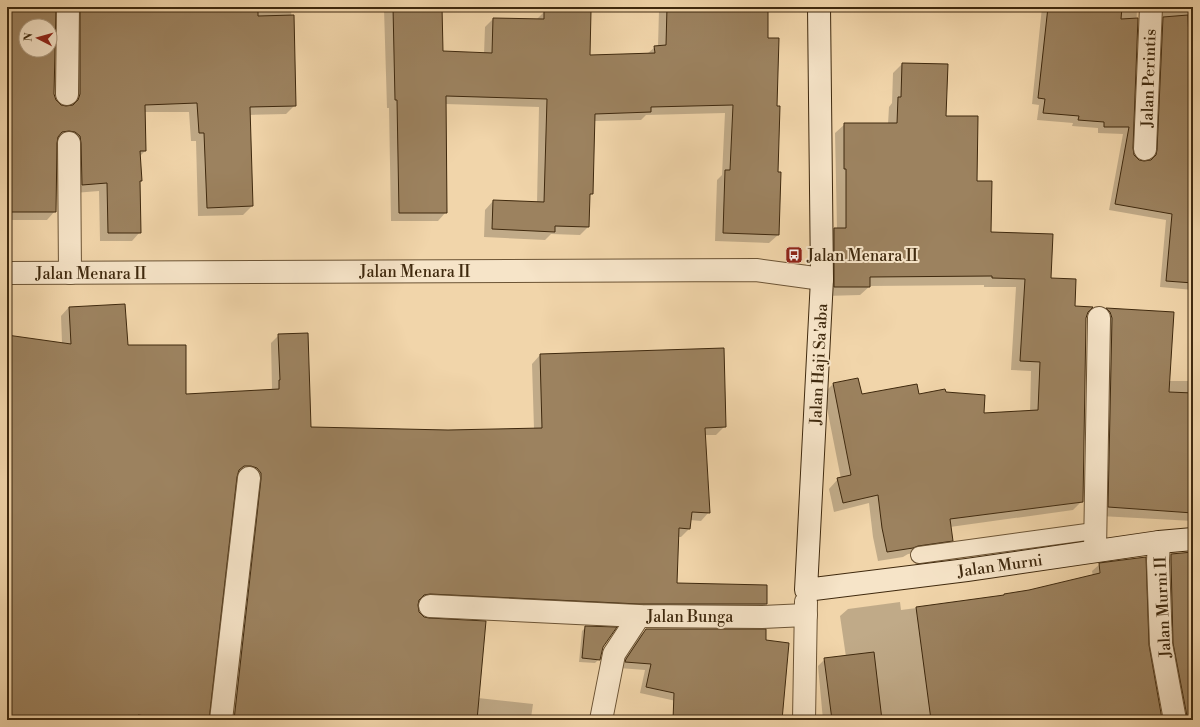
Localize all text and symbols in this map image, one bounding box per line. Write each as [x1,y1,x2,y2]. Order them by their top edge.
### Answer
north arrow [18,18,58,58]
street label: Jalan Perintis [1137,28,1161,129]
text: N [22,32,36,42]
bus stop icon: Jalan Menara II [784,245,804,265]
place label: Jalan Menara II [806,246,918,266]
street label: Jalan Menara II [359,262,470,282]
street label: Jalan Menara II [35,264,146,284]
street label: Jalan Haji Sa'aba [806,302,832,426]
street label: Jalan Murni [955,550,1044,582]
street label: Jalan Murni II [1150,556,1176,659]
street label: Jalan Bunga [646,607,734,627]

